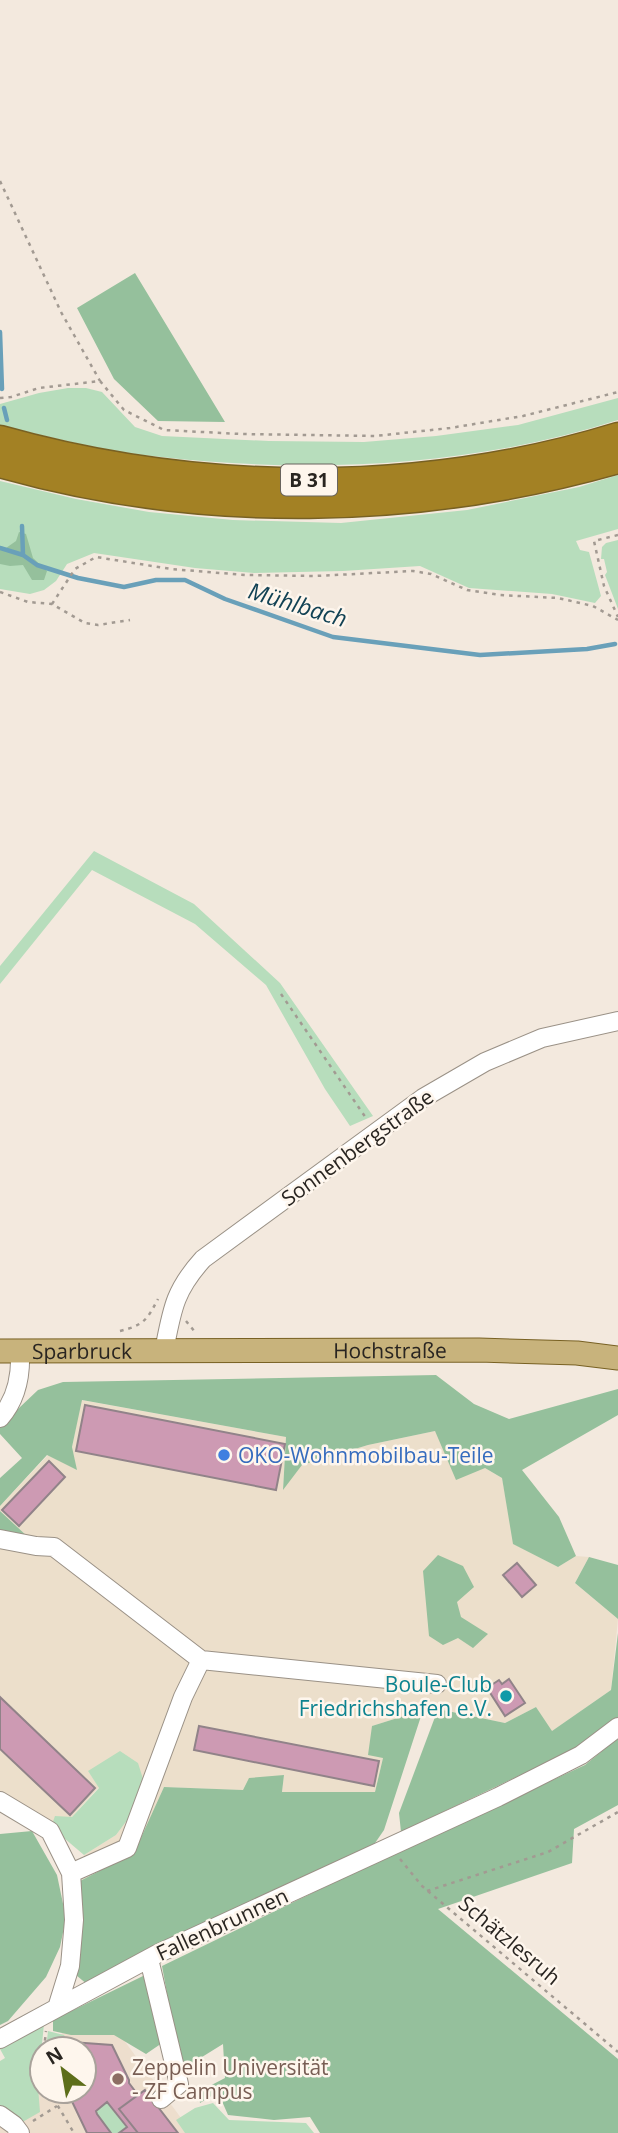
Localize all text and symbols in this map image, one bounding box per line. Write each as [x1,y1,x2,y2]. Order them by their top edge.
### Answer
road number: B 31 [281,464,337,495]
water label: Mühlbach [245,574,351,634]
street label: Sonnenbergstraße [275,1082,439,1212]
street label: Hochstraße [333,1336,447,1364]
street label: Sparbruck [32,1337,132,1365]
place label: OKO-Wohnmobilbau-Teile [238,1441,494,1469]
marker: OKO-Wohnmobilbau-Teile [216,1447,232,1463]
place label: Boule-Club Friedrichshafen e.V. [299,1670,492,1722]
marker: Boule-Club Friedrichshafen e.V. [498,1688,514,1704]
street label: Fallenbrunnen [151,1881,293,1967]
street label: Schätzlesruh [453,1889,567,1991]
north arrow [28,2035,98,2105]
text: N [41,2040,68,2071]
place label: Zeppelin Universität - ZF Campus [132,2053,329,2105]
marker: Zeppelin Universität - ZF Campus [110,2071,126,2087]

